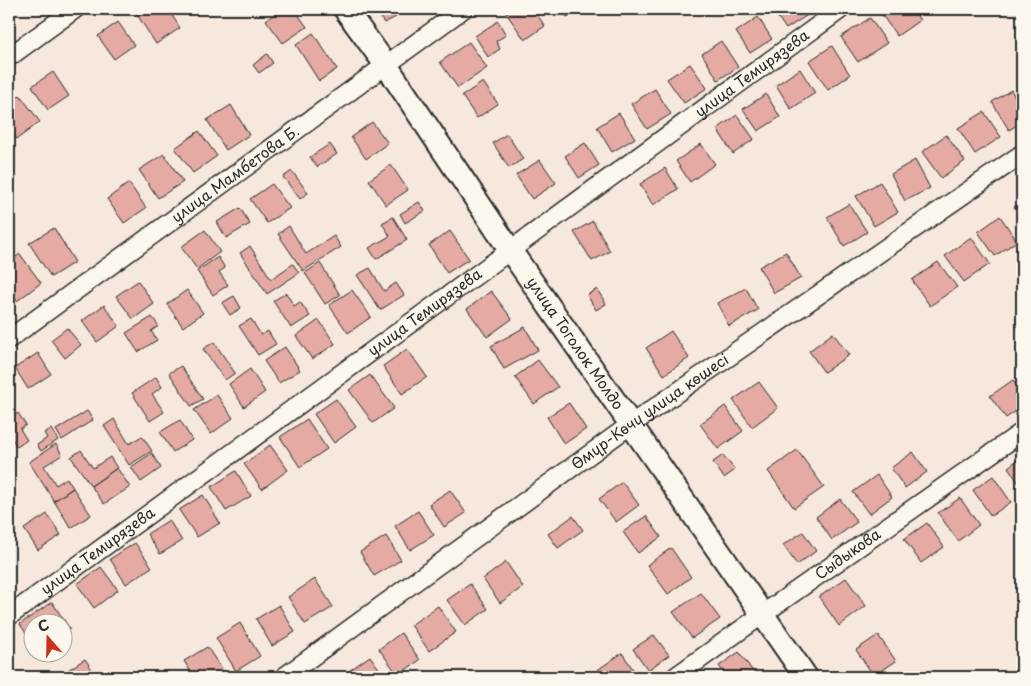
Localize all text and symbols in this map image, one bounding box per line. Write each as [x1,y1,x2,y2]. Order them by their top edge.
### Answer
street label: улица Темирязева [689,23,814,122]
street label: улица Мамбетова Б. [166,119,303,228]
street label: улица Темирязева [362,261,487,361]
street label: улица Тоголок Молдо [522,272,630,414]
street label: Өмүр-Көчү улица көшесі [566,347,733,474]
street label: улица Темирязева [35,500,159,599]
street label: Сыдыкова [809,521,885,584]
north arrow [22,614,72,664]
text: С [35,614,52,637]

